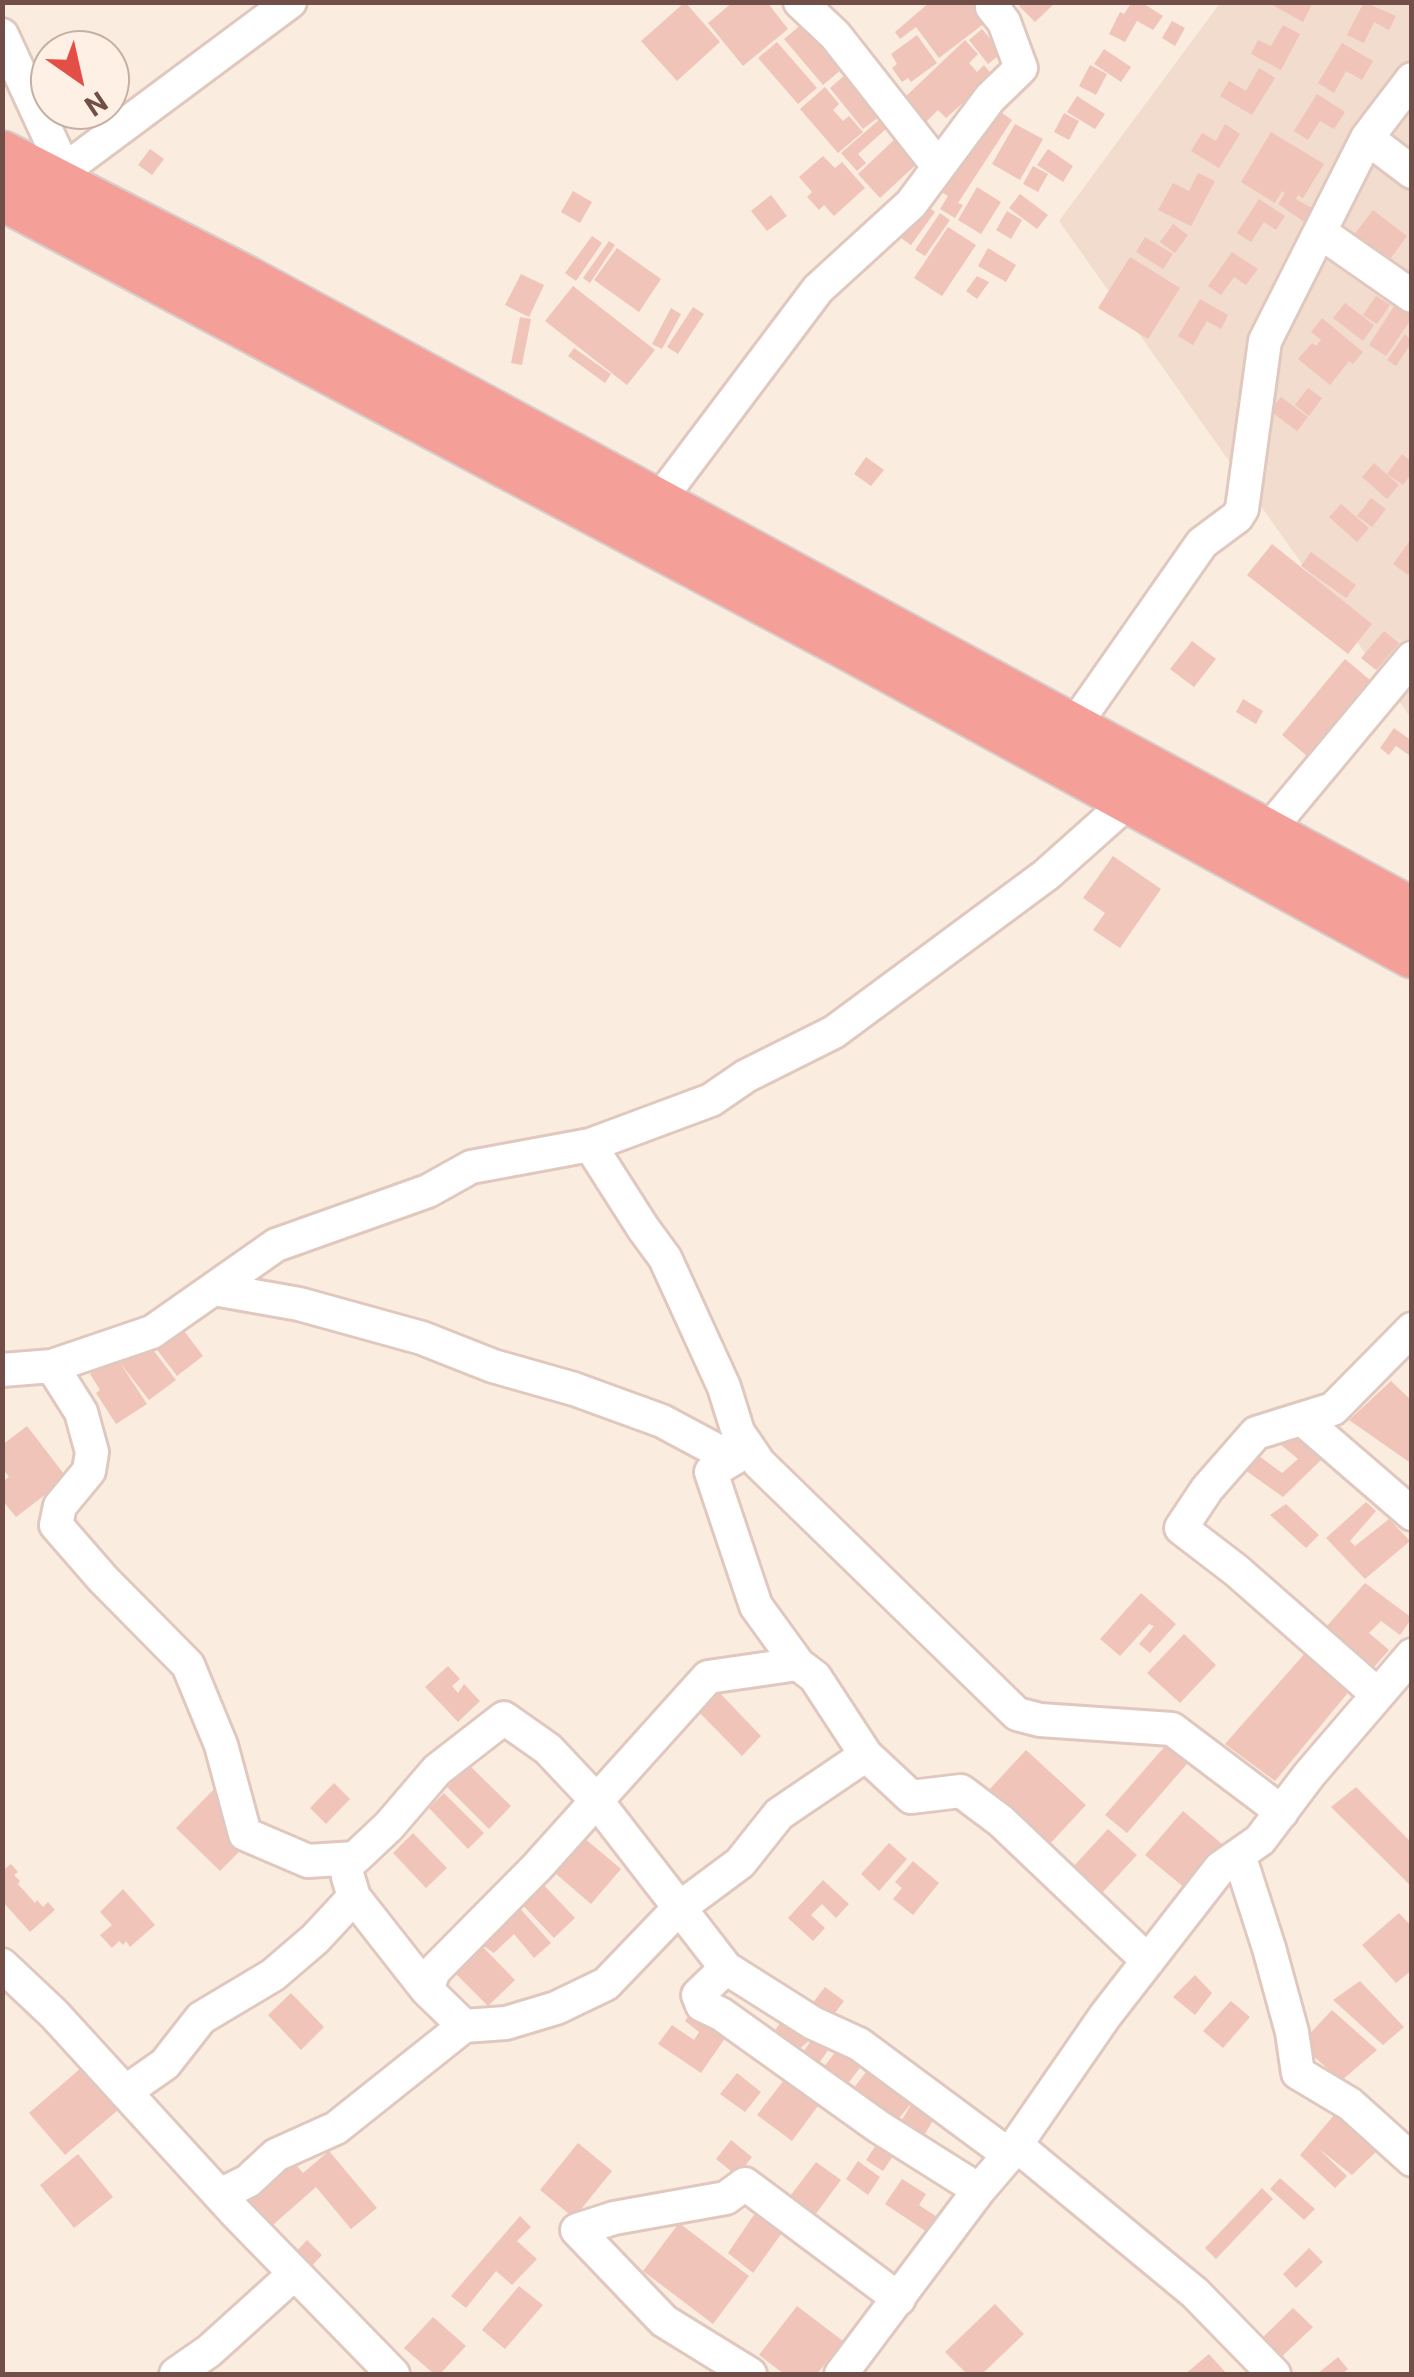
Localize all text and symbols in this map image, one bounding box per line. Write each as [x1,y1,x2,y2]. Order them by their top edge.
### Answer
north arrow [30,30,130,130]
text: N [79,84,113,123]

